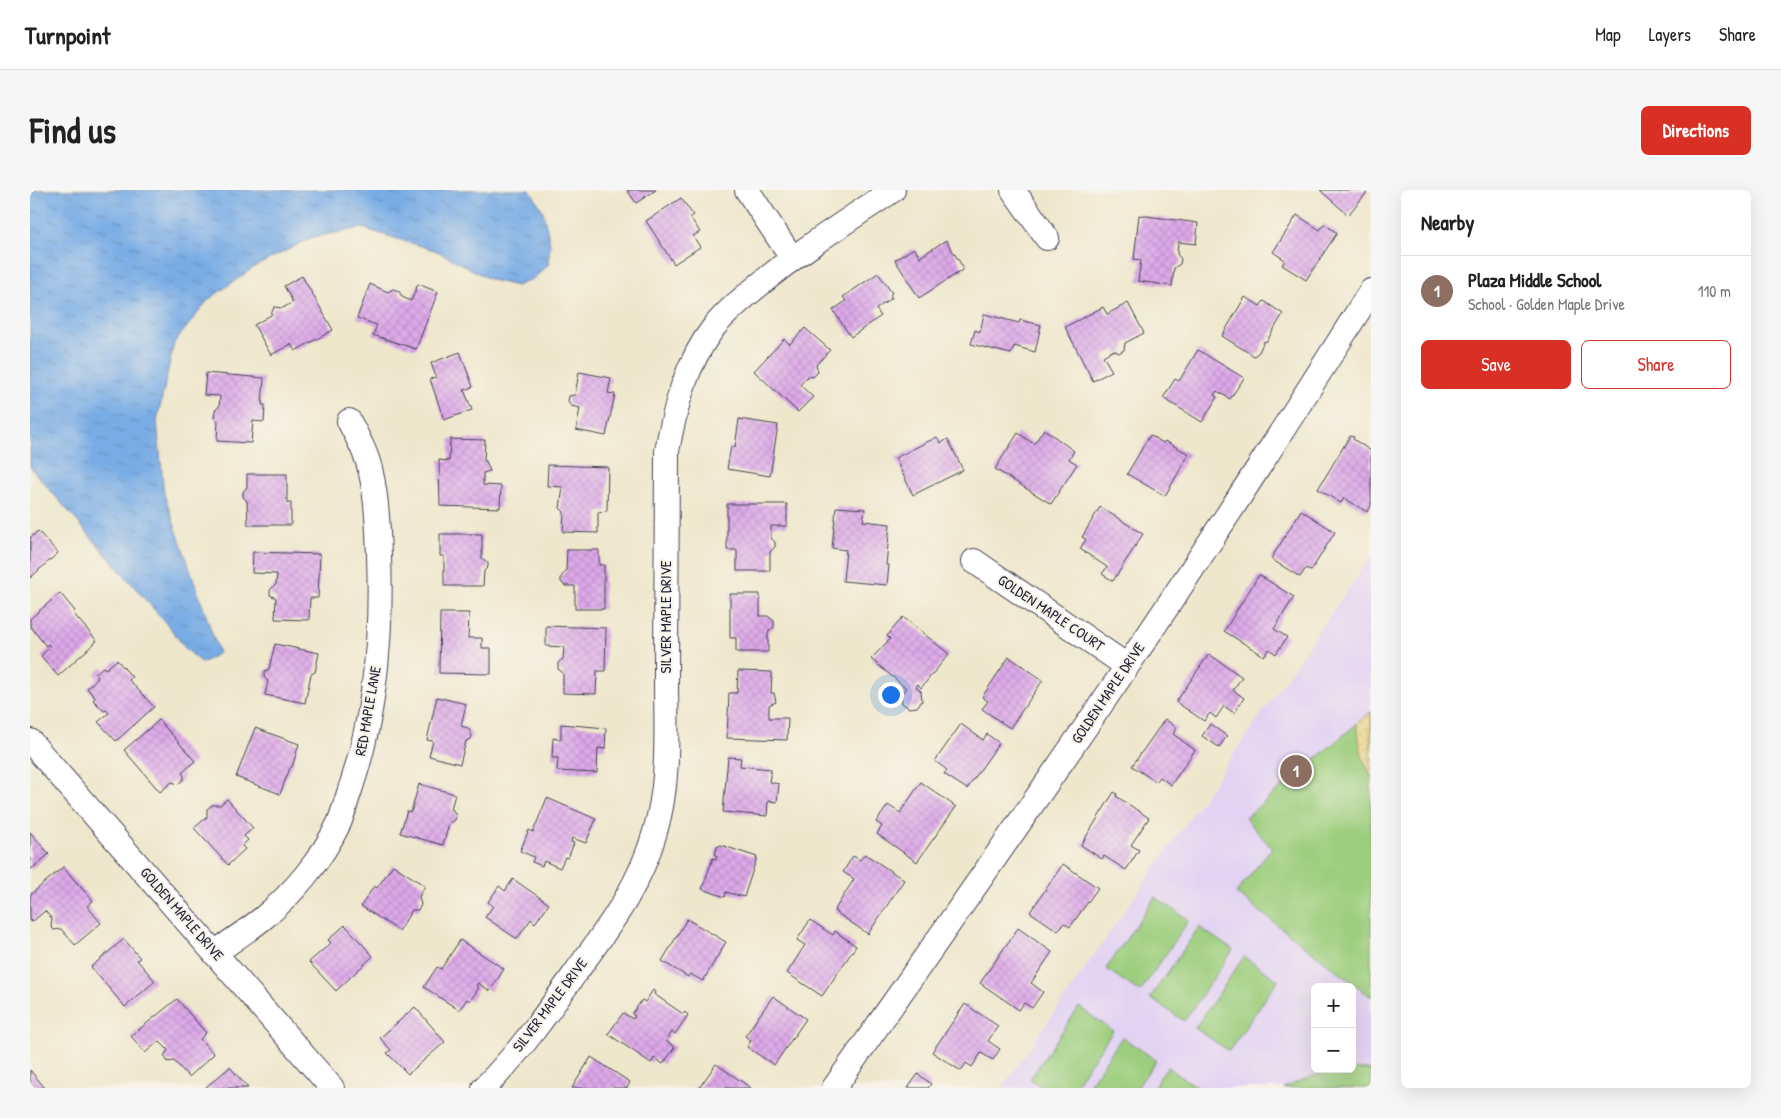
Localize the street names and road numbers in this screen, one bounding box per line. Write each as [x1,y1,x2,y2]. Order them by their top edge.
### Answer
street label: SILVER MAPLE DRIVE [655,560,676,673]
street label: GOLDEN MAPLE COURT [994,569,1109,657]
street label: GOLDEN MAPLE DRIVE [1066,638,1149,747]
street label: RED MAPLE LANE [349,664,386,757]
street label: GOLDEN MAPLE DRIVE [136,862,229,965]
street label: SILVER MAPLE DRIVE [507,953,592,1056]

